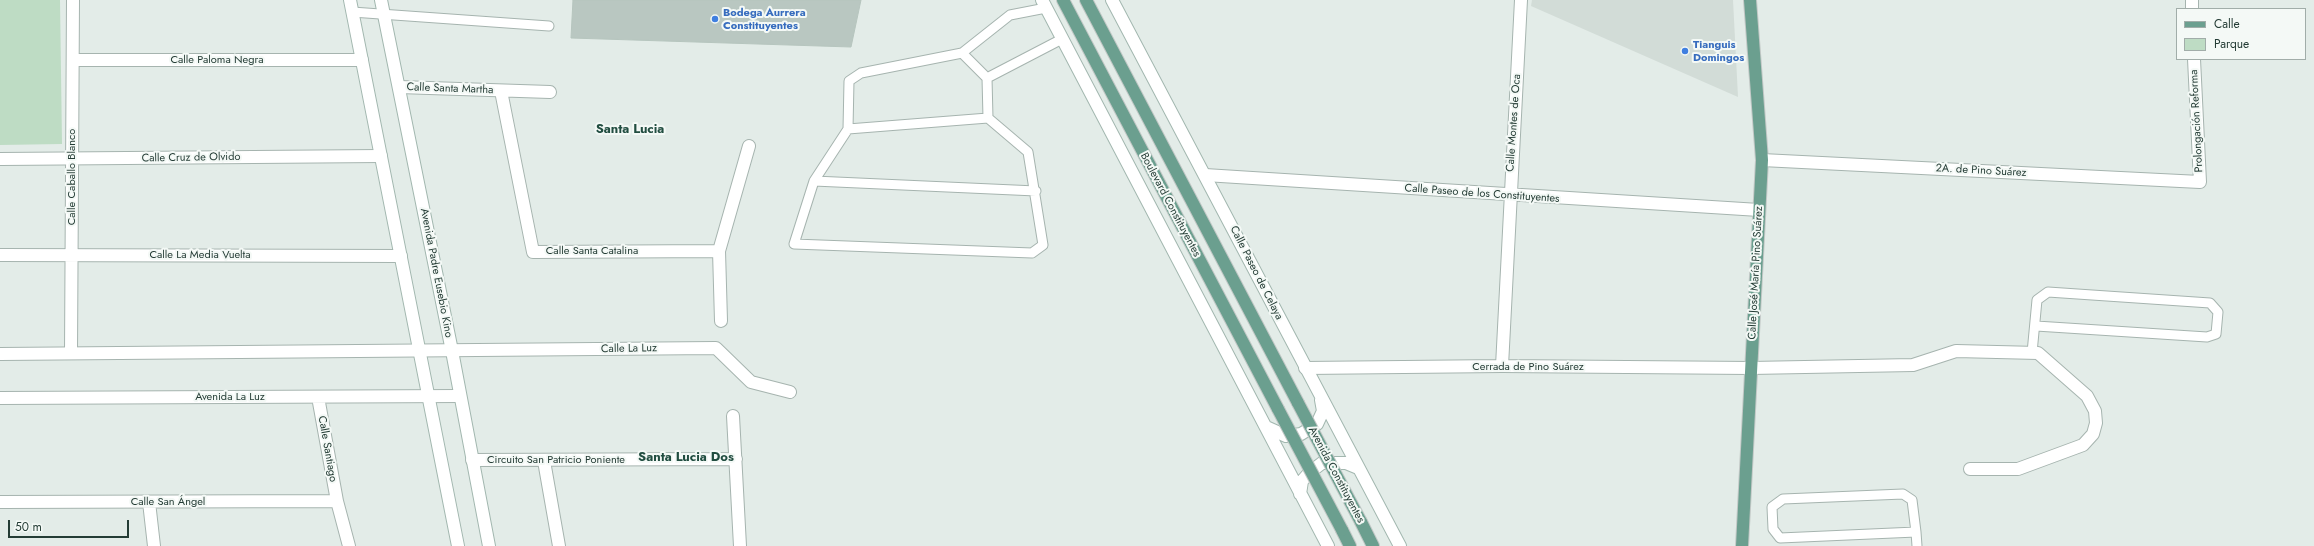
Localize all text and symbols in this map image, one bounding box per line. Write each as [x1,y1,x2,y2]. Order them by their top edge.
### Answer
place label: Bodega Aurrera Constituyentes [723,6,806,32]
legend [2176,8,2306,60]
marker: Bodega Aurrera Constituyentes [710,14,720,24]
text: Calle [2214,15,2240,33]
text: Parque [2214,35,2249,53]
place label: Tianguis Domingos [1693,38,1744,64]
marker: Tianguis Domingos [1680,46,1690,56]
street label: Calle Paloma Negra [170,53,264,67]
street label: Prolongación Reforma [2188,69,2206,173]
street label: Calle Montes de Oca [1504,74,1524,172]
street label: Calle Santa Martha [406,81,494,97]
district label: Santa Lucia [596,122,664,138]
street label: Calle Caballo Blanco [65,129,79,225]
street label: Calle Cruz de Olvido [142,151,240,165]
street label: Boulevard Constituyentes [1137,151,1203,259]
street label: 2A. de Pino Suárez [1935,162,2027,180]
street label: Calle Paseo de los Constituyentes [1404,182,1560,206]
street label: Calle José María Pino Suárez [1746,206,1766,340]
street label: Avenida Padre Eusebio Kino [417,207,455,339]
street label: Calle Paseo de Celaya [1227,224,1285,322]
street label: Calle Santa Catalina [546,244,638,258]
street label: Calle La Media Vuelta [149,248,251,262]
street label: Calle La Luz [601,342,657,356]
street label: Cerrada de Pino Suárez [1472,360,1584,374]
street label: Avenida La Luz [195,390,265,404]
street label: Calle Santiago [315,415,339,483]
street label: Avenida Constituyentes [1305,425,1367,525]
district label: Santa Lucia Dos [638,450,734,466]
street label: Circuito San Patricio Poniente [487,453,625,467]
street label: Calle San Ángel [131,495,205,509]
scale bar [10,512,131,538]
text: 50 m [15,518,42,536]

